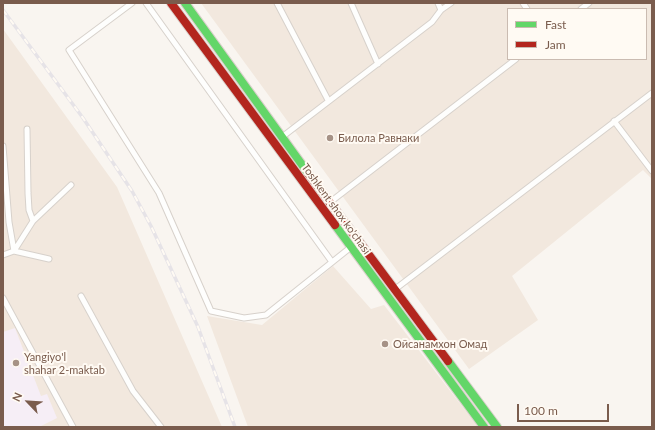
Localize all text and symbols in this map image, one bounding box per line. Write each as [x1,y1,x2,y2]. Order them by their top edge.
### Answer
legend [507,8,647,60]
text: Fast [545,17,566,32]
text: Jam [545,37,566,52]
place label: Билола Равнаки [338,131,419,145]
marker: Билола Равнаки [325,133,335,143]
street label: Toshkent shox ko'chasi [299,161,373,257]
place label: Ойсанамхон Омад [393,337,487,351]
marker: Ойсанамхон Омад [380,339,390,349]
place label: Yangiyo'l shahar 2-maktab [24,350,105,376]
marker: Yangiyo'l shahar 2-maktab [11,358,21,368]
north arrow [8,382,48,422]
text: N [9,390,24,403]
scale bar [519,396,611,422]
text: 100 m [524,403,558,418]

